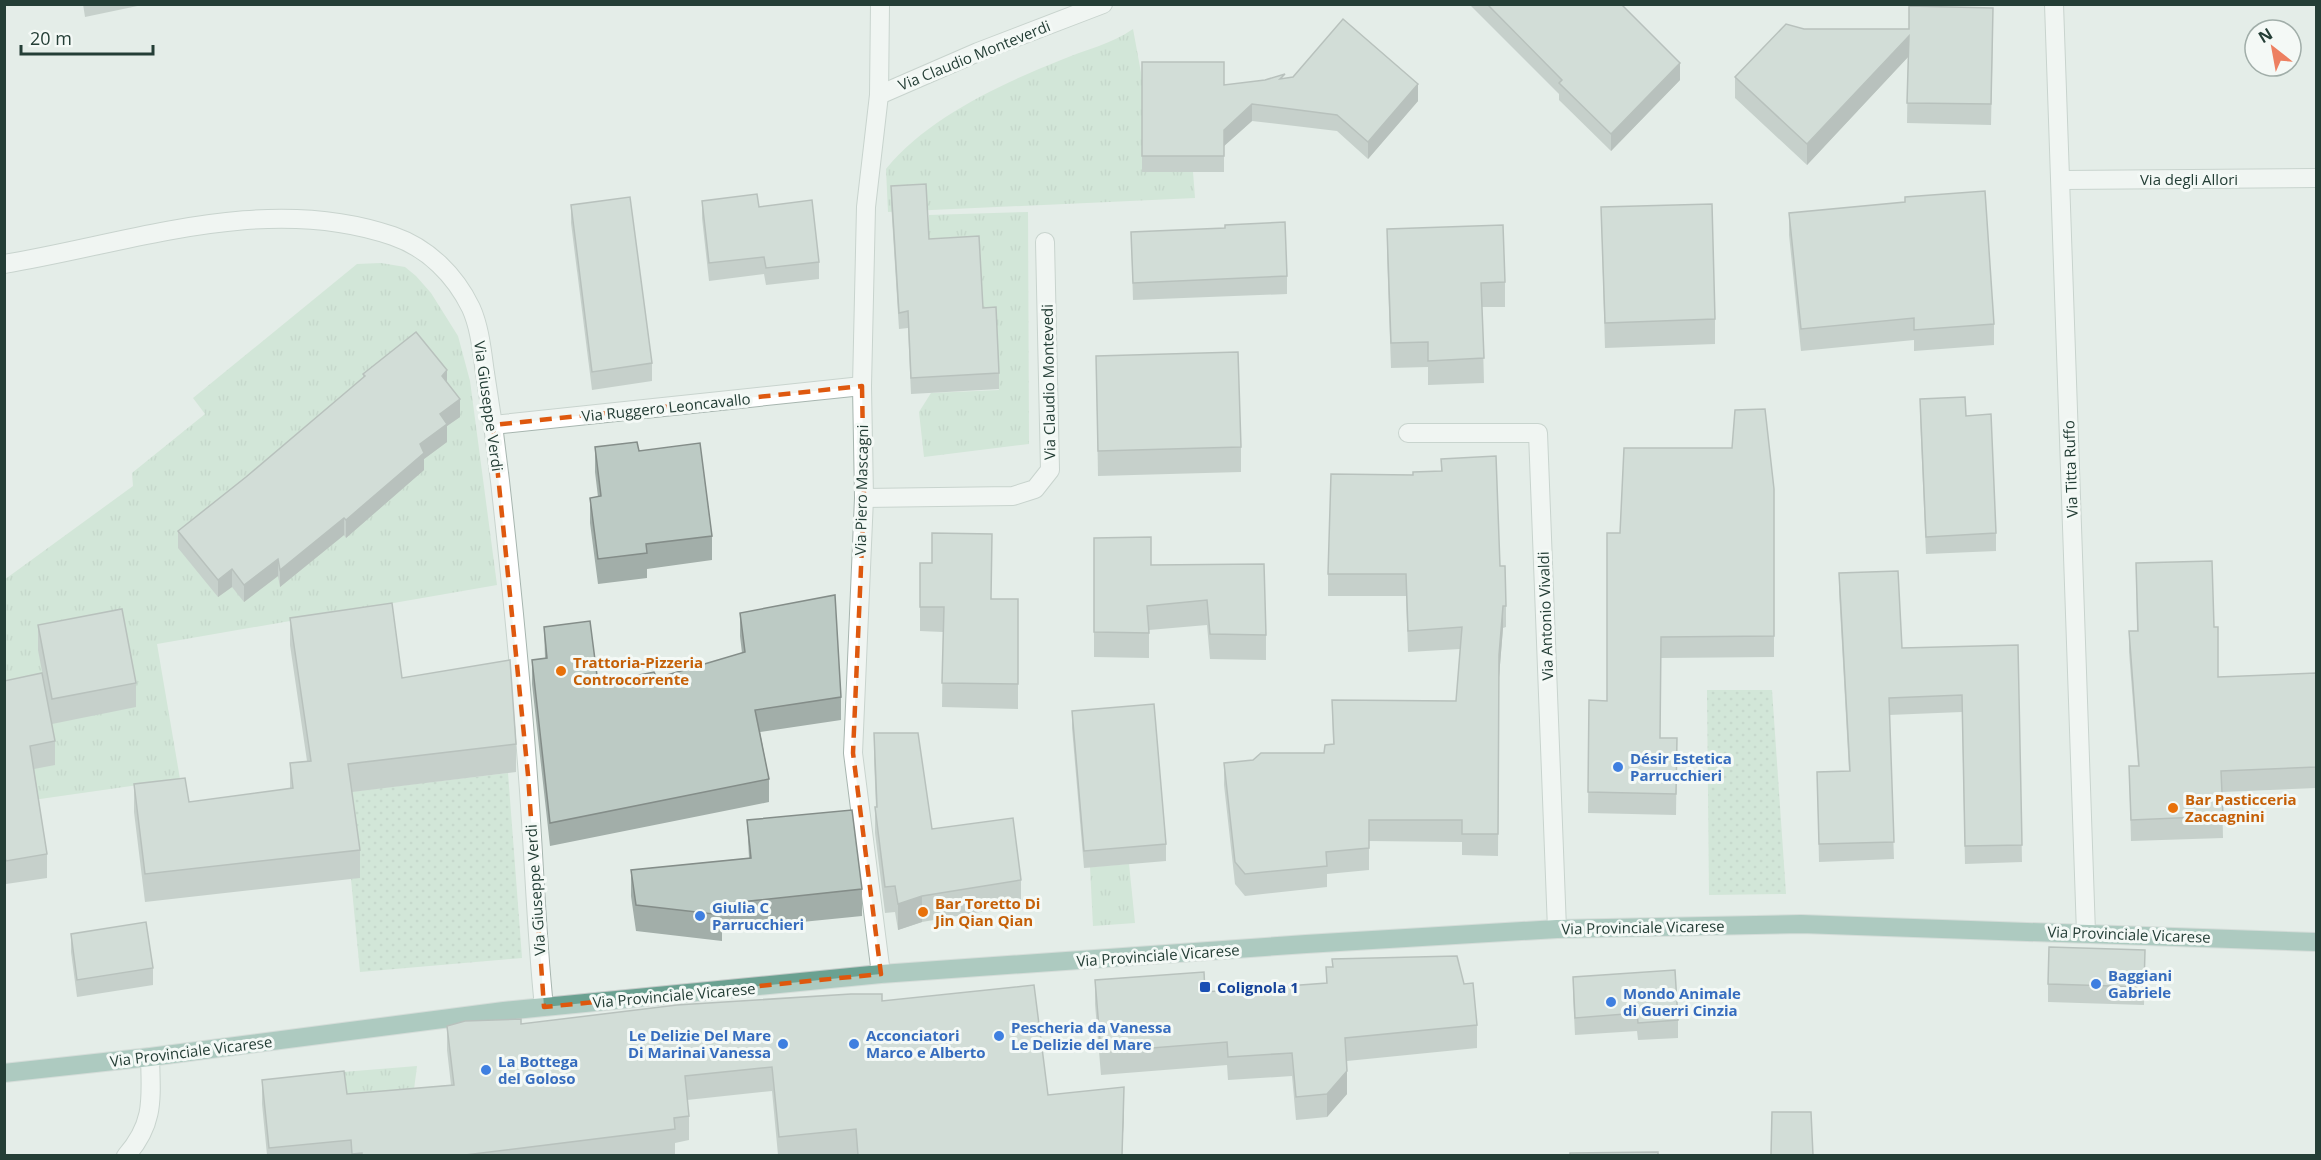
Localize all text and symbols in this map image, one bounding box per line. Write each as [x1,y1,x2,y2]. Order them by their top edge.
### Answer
street label: Via Claudio Monteverdi [895,15,1053,95]
scale bar [21,18,153,56]
north arrow [2243,18,2303,78]
text: N [2254,22,2277,48]
text: 20 m [30,26,72,50]
street label: Via degli Allori [2140,169,2238,189]
street label: Via Claudio Montevedi [1037,304,1059,460]
street label: Via Giuseppe Verdi [470,339,508,473]
street label: Via Ruggero Leoncavallo [581,388,751,426]
street label: Via Titta Ruffo [2058,420,2082,518]
street label: Via Piero Mascagni [850,424,872,556]
street label: Via Antonio Vivaldi [1533,551,1557,681]
place label: Trattoria-Pizzeria Controcorrente [573,652,703,689]
marker: Trattoria-Pizzeria Controcorrente [554,664,568,678]
place label: Désir Estetica Parrucchieri [1630,748,1732,785]
marker: Désir Estetica Parrucchieri [1611,760,1625,774]
place label: Bar Pasticceria Zaccagnini [2185,789,2297,826]
marker: Bar Pasticceria Zaccagnini [2166,801,2180,815]
street label: Via Giuseppe Verdi [520,824,550,956]
place label: Bar Toretto Di Jin Qian Qian [933,893,1040,930]
place label: Giulia C Parrucchieri [712,897,804,934]
marker: Bar Toretto Di Jin Qian Qian [916,905,930,919]
marker: Giulia C Parrucchieri [693,909,707,923]
street label: Via Provinciale Vicarese [1561,916,1725,938]
street label: Via Provinciale Vicarese [2047,921,2211,947]
street label: Via Provinciale Vicarese [1076,939,1240,971]
place label: Baggiani Gabriele [2108,965,2172,1002]
place label: Colignola 1 [1217,977,1299,997]
marker: Baggiani Gabriele [2089,977,2103,991]
street label: Via Provinciale Vicarese [592,978,756,1012]
marker: Colignola 1 [1198,980,1212,994]
place label: Mondo Animale di Guerri Cinzia [1623,983,1741,1020]
marker: Mondo Animale di Guerri Cinzia [1604,995,1618,1009]
place label: Pescheria da Vanessa Le Delizie del Mare [1011,1017,1171,1054]
place label: Le Delizie Del Mare Di Marinai Vanessa [628,1025,771,1062]
place label: Acconciatori Marco e Alberto [866,1025,986,1062]
marker: Pescheria da Vanessa Le Delizie del Mare [992,1029,1006,1043]
street label: Via Provinciale Vicarese [109,1031,273,1071]
marker: Le Delizie Del Mare Di Marinai Vanessa [776,1037,790,1051]
marker: Acconciatori Marco e Alberto [847,1037,861,1051]
place label: La Bottega del Goloso [498,1051,578,1088]
marker: La Bottega del Goloso [479,1063,493,1077]

